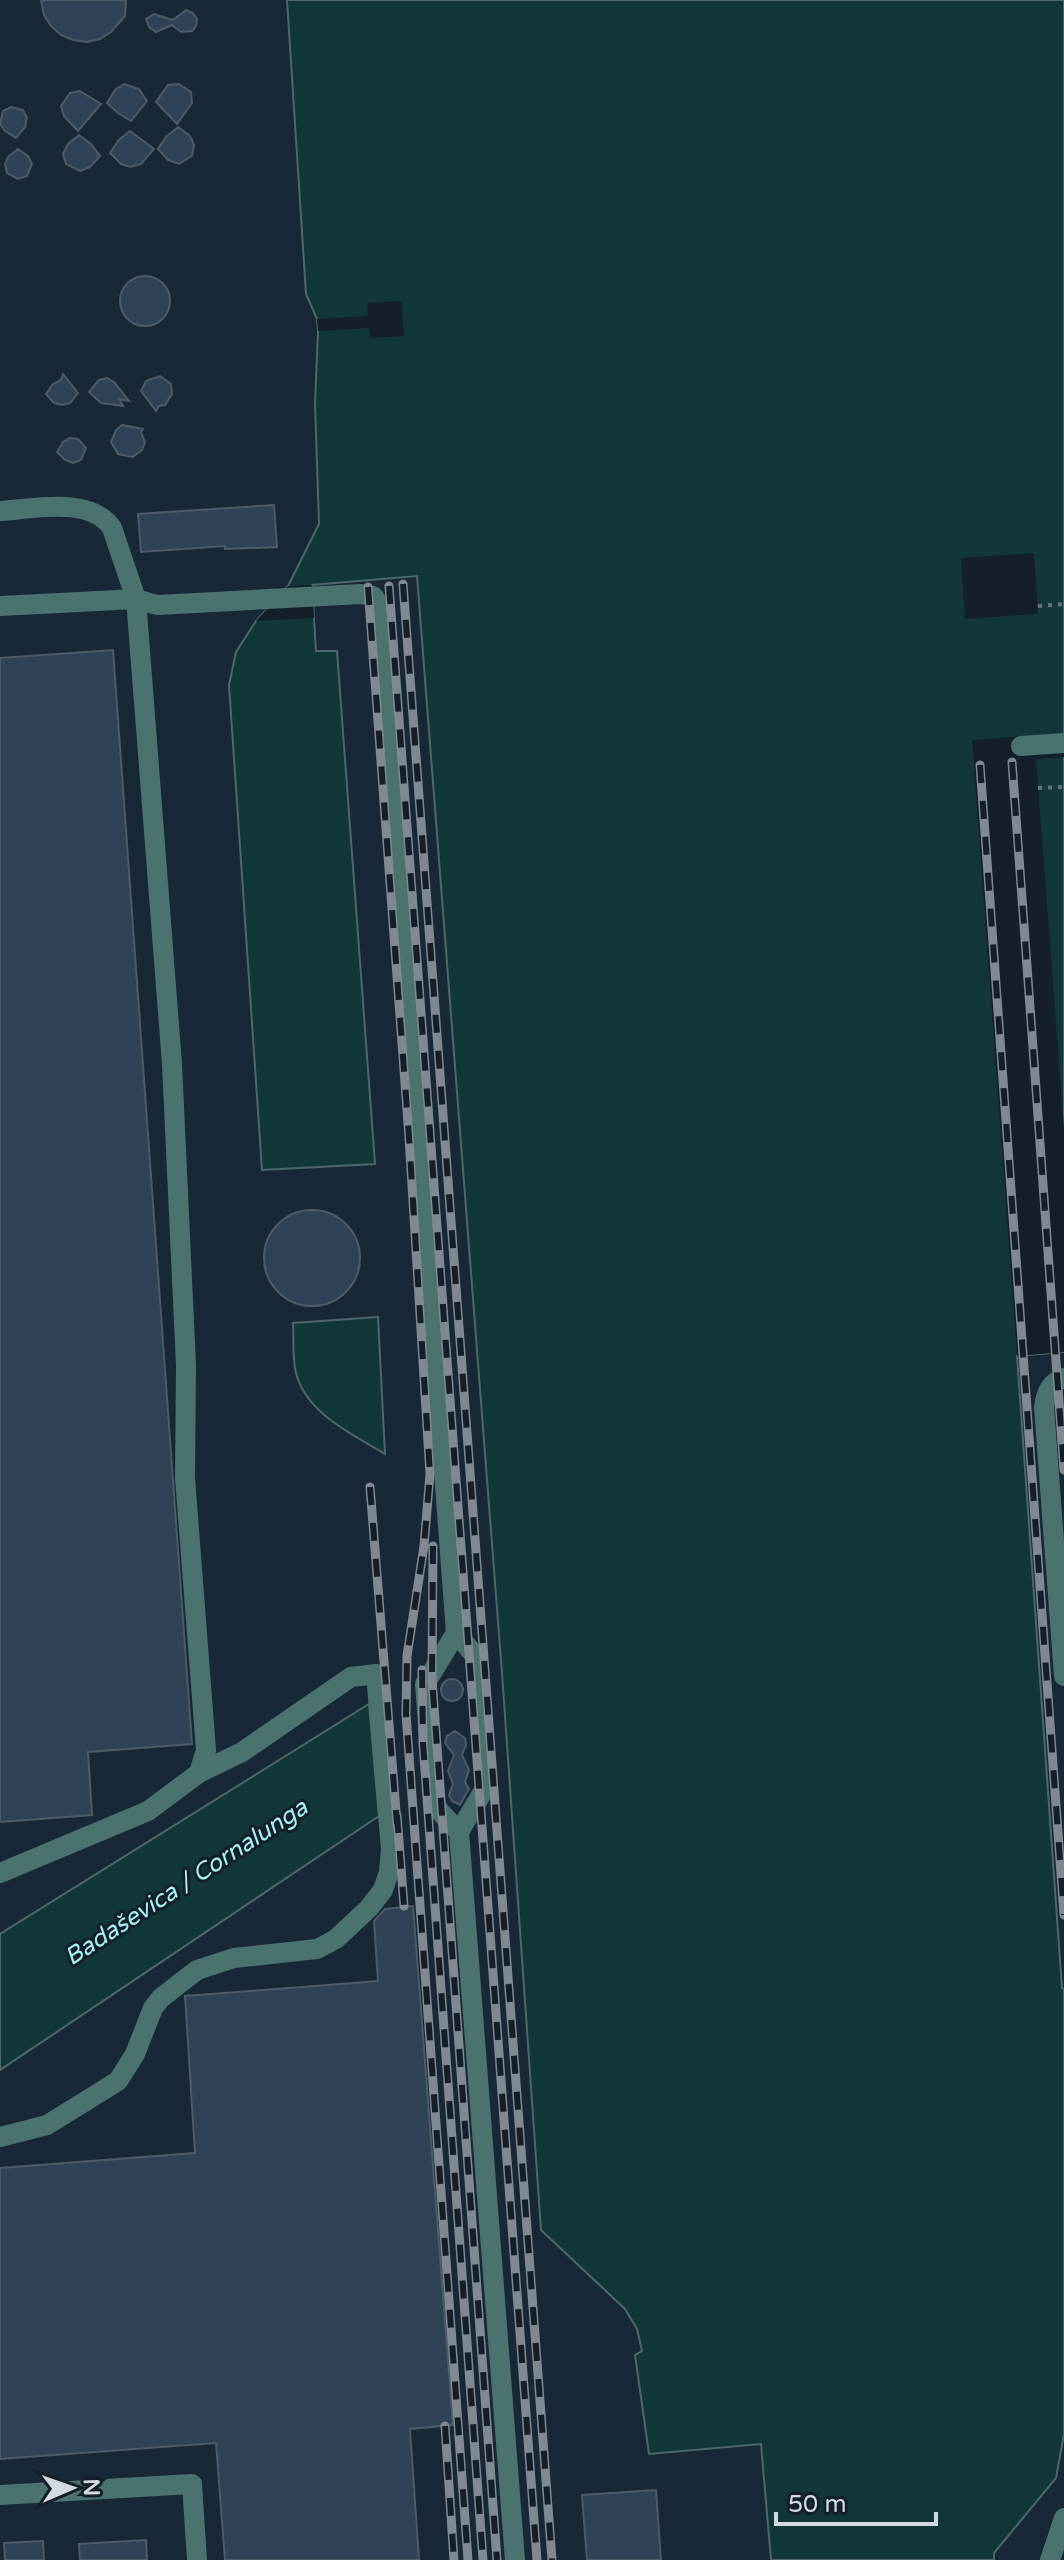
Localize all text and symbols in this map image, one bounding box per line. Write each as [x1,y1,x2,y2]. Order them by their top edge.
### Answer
water label: Badaševica / Cornalunga [59,1793,314,1972]
north arrow [32,2448,112,2528]
scale bar [776,2476,936,2526]
text: N [78,2478,104,2497]
text: 50 m [788,2490,846,2519]

